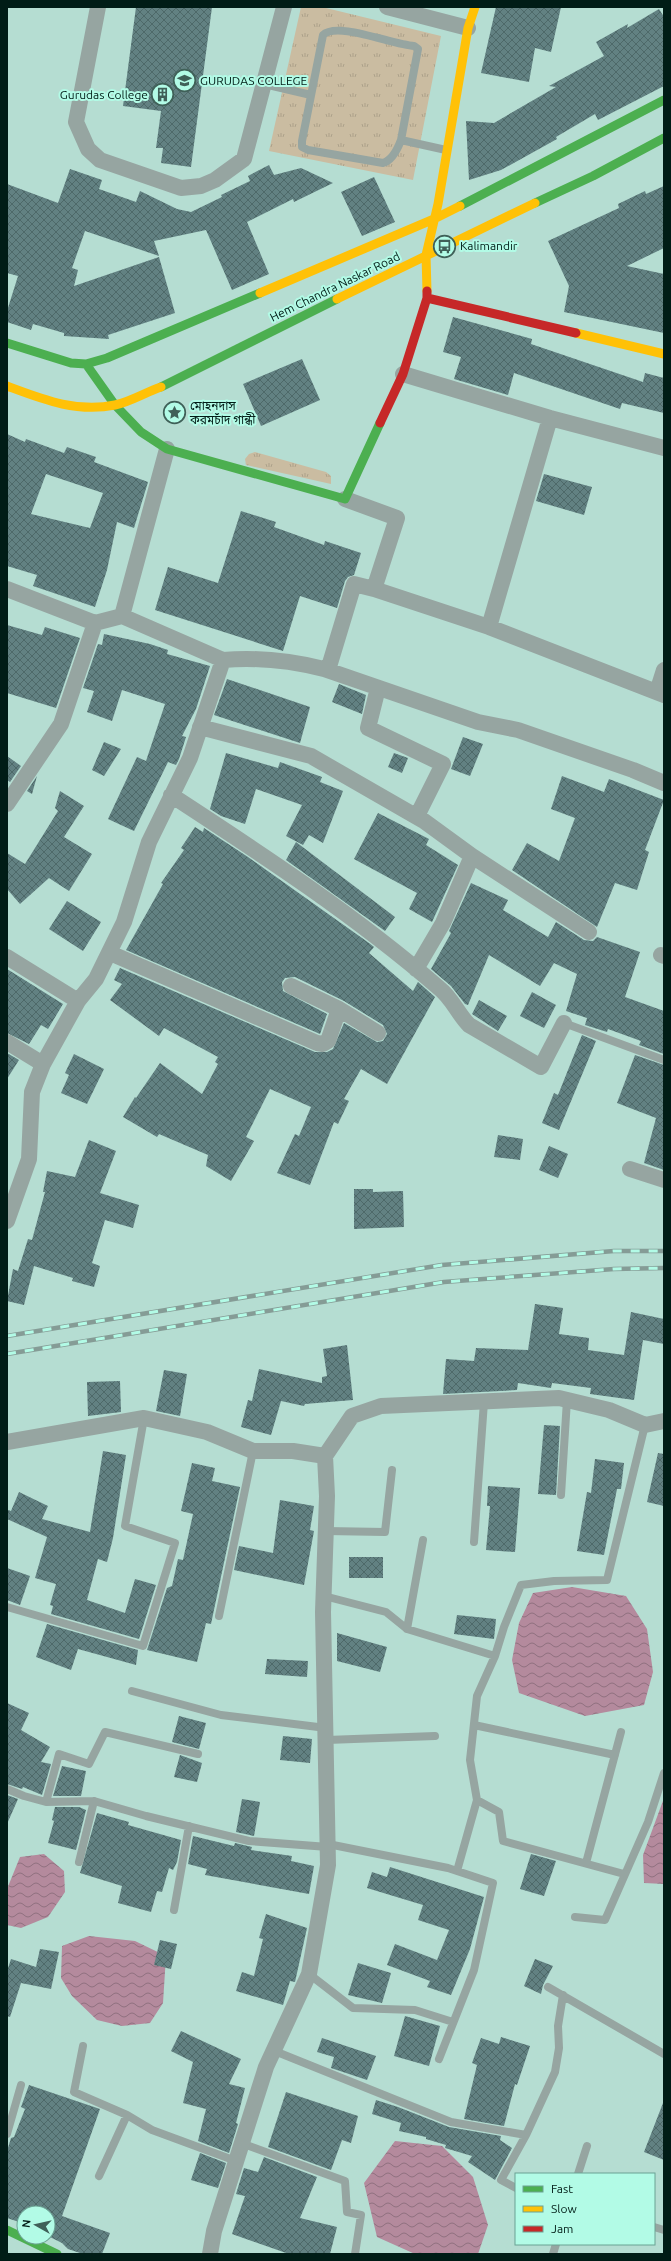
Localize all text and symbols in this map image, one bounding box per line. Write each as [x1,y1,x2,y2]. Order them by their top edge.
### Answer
school or university icon: GURUDAS COLLEGE [171,68,197,94]
place label: GURUDAS COLLEGE [200,74,307,87]
building icon: Gurudas College [150,82,176,108]
place label: Gurudas College [60,88,148,101]
bus stop icon: Kalimandir [432,233,458,259]
place label: Kalimandir [460,239,518,252]
street label: Hem Chandra Naskar Road [268,249,402,324]
place label: মোহনদাস করমচাঁদ গান্ধী [189,399,256,426]
place icon: মোহনদাস করমচাঁদ গান্ধী [161,400,187,426]
legend [515,2173,655,2245]
text: Fast [551,2182,573,2195]
text: Slow [551,2202,577,2215]
north arrow [16,2205,56,2245]
text: N [20,2219,33,2229]
text: Jam [551,2222,573,2235]

